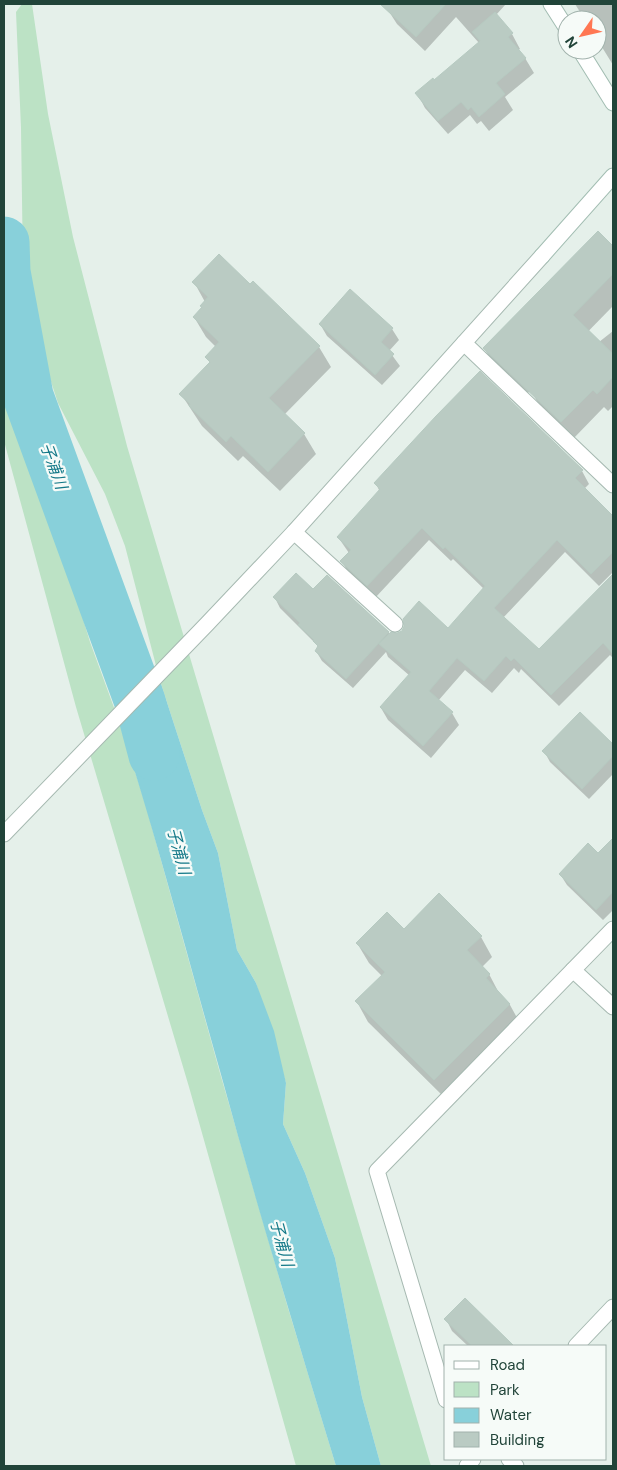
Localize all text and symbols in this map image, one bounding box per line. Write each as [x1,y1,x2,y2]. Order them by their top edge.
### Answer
north arrow [557,10,607,60]
text: N [561,33,582,52]
water label: 子浦川 [36,440,73,494]
water label: 子浦川 [163,825,196,879]
water label: 子浦川 [266,1217,299,1271]
legend [444,1345,607,1460]
text: Road [490,1355,525,1375]
text: Park [490,1380,520,1400]
text: Water [490,1405,532,1425]
text: Building [490,1430,545,1450]

